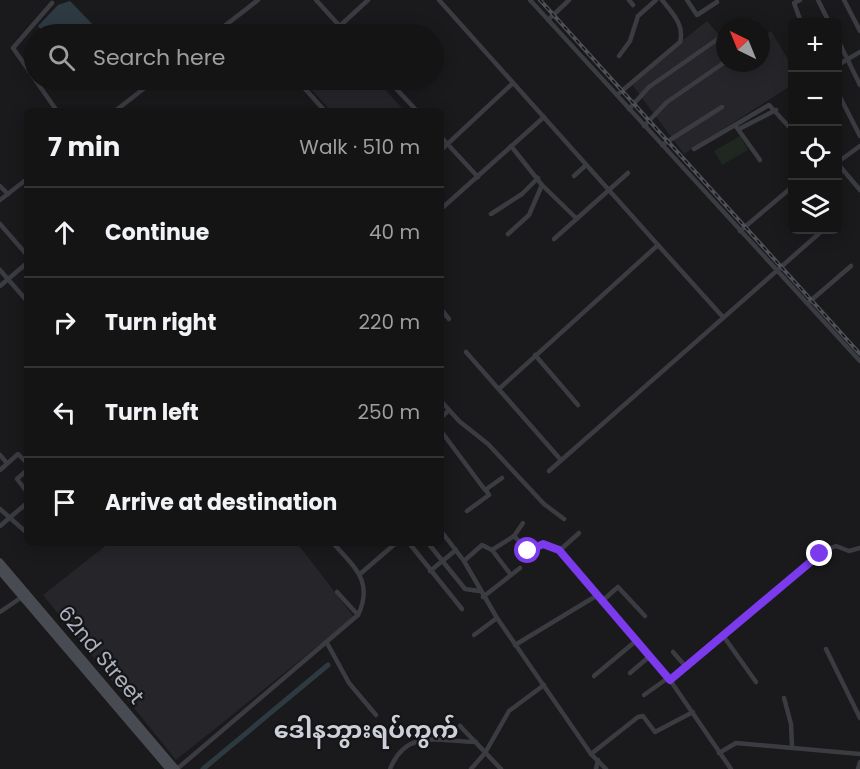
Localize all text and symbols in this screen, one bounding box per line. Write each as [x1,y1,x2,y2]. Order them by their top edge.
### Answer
north arrow [716,18,770,72]
map controls [788,18,842,234]
button: + [788,18,842,72]
search box [24,24,444,90]
icon: search [45,41,78,74]
text: Search here [93,42,226,73]
button: − [788,72,842,126]
button: locate [788,126,842,180]
text: 7 min [48,129,120,165]
text: Walk · 510 m [299,133,420,161]
button: layers [788,180,842,234]
icon: ahead [48,216,81,249]
text: Continue [105,217,209,248]
text: 40 m [369,218,420,246]
icon: right [48,306,81,339]
text: Turn right [105,307,216,338]
text: 220 m [359,308,420,336]
icon: left [48,396,81,429]
text: Turn left [105,397,199,428]
text: 250 m [357,398,420,426]
icon: arrive [48,486,81,519]
text: Arrive at destination [105,487,337,518]
route start [514,537,540,563]
route end [806,540,832,566]
street label: 62nd Street [52,599,151,710]
district label: ဒေါနဘွားရပ်ကွက် [274,713,458,749]

